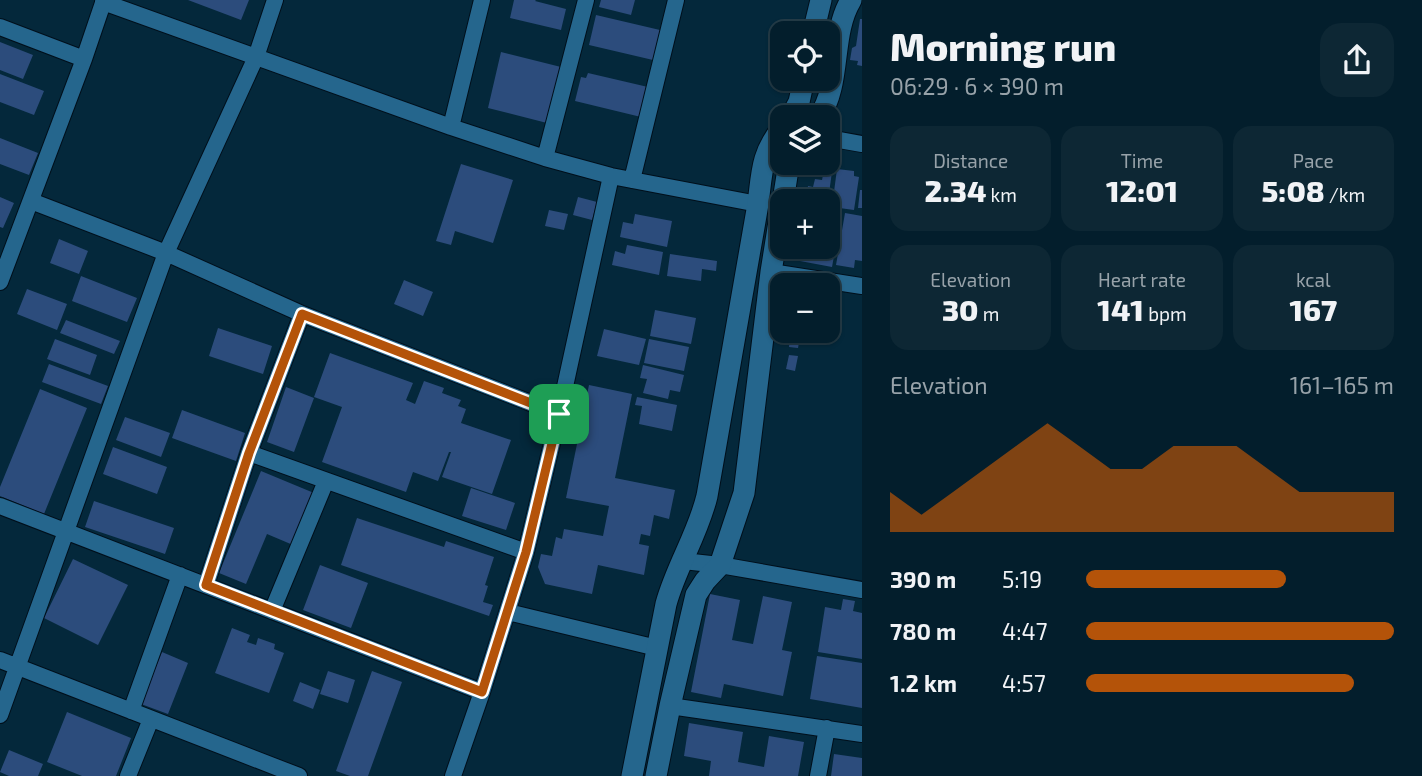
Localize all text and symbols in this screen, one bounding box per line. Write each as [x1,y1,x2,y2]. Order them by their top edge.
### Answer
map controls [770,21,840,343]
button: locate [770,21,840,91]
text: Morning run [890,23,1116,69]
button: share [1320,23,1394,97]
text: 06:29 · 6 × 390 m [890,72,1064,100]
button: layers [770,105,840,175]
text: Distance [933,149,1008,172]
text: Time [1121,149,1163,172]
text: Pace [1293,149,1334,172]
text: 2.34 [924,172,986,208]
text: 12:01 [1106,172,1178,208]
text: 5:08 [1262,172,1325,208]
text: km [986,183,1017,206]
text: /km [1325,183,1365,206]
button: + [770,189,840,259]
text: Elevation [930,268,1011,291]
text: Heart rate [1098,268,1186,291]
text: kcal [1296,268,1331,291]
button: − [770,273,840,343]
text: 30 [942,291,979,327]
text: 141 [1097,291,1144,327]
text: 167 [1290,291,1337,327]
text: m [979,302,999,325]
text: bpm [1144,302,1187,325]
text: Elevation [890,371,988,399]
text: 161–165 m [1290,371,1394,399]
pin [529,384,589,444]
icon: arrive [540,395,578,433]
text: 390 m [890,565,956,593]
text: 5:19 [1002,565,1042,593]
text: 780 m [890,617,956,645]
text: 4:47 [1002,617,1048,645]
text: 1.2 km [890,669,957,697]
text: 4:57 [1002,669,1046,697]

